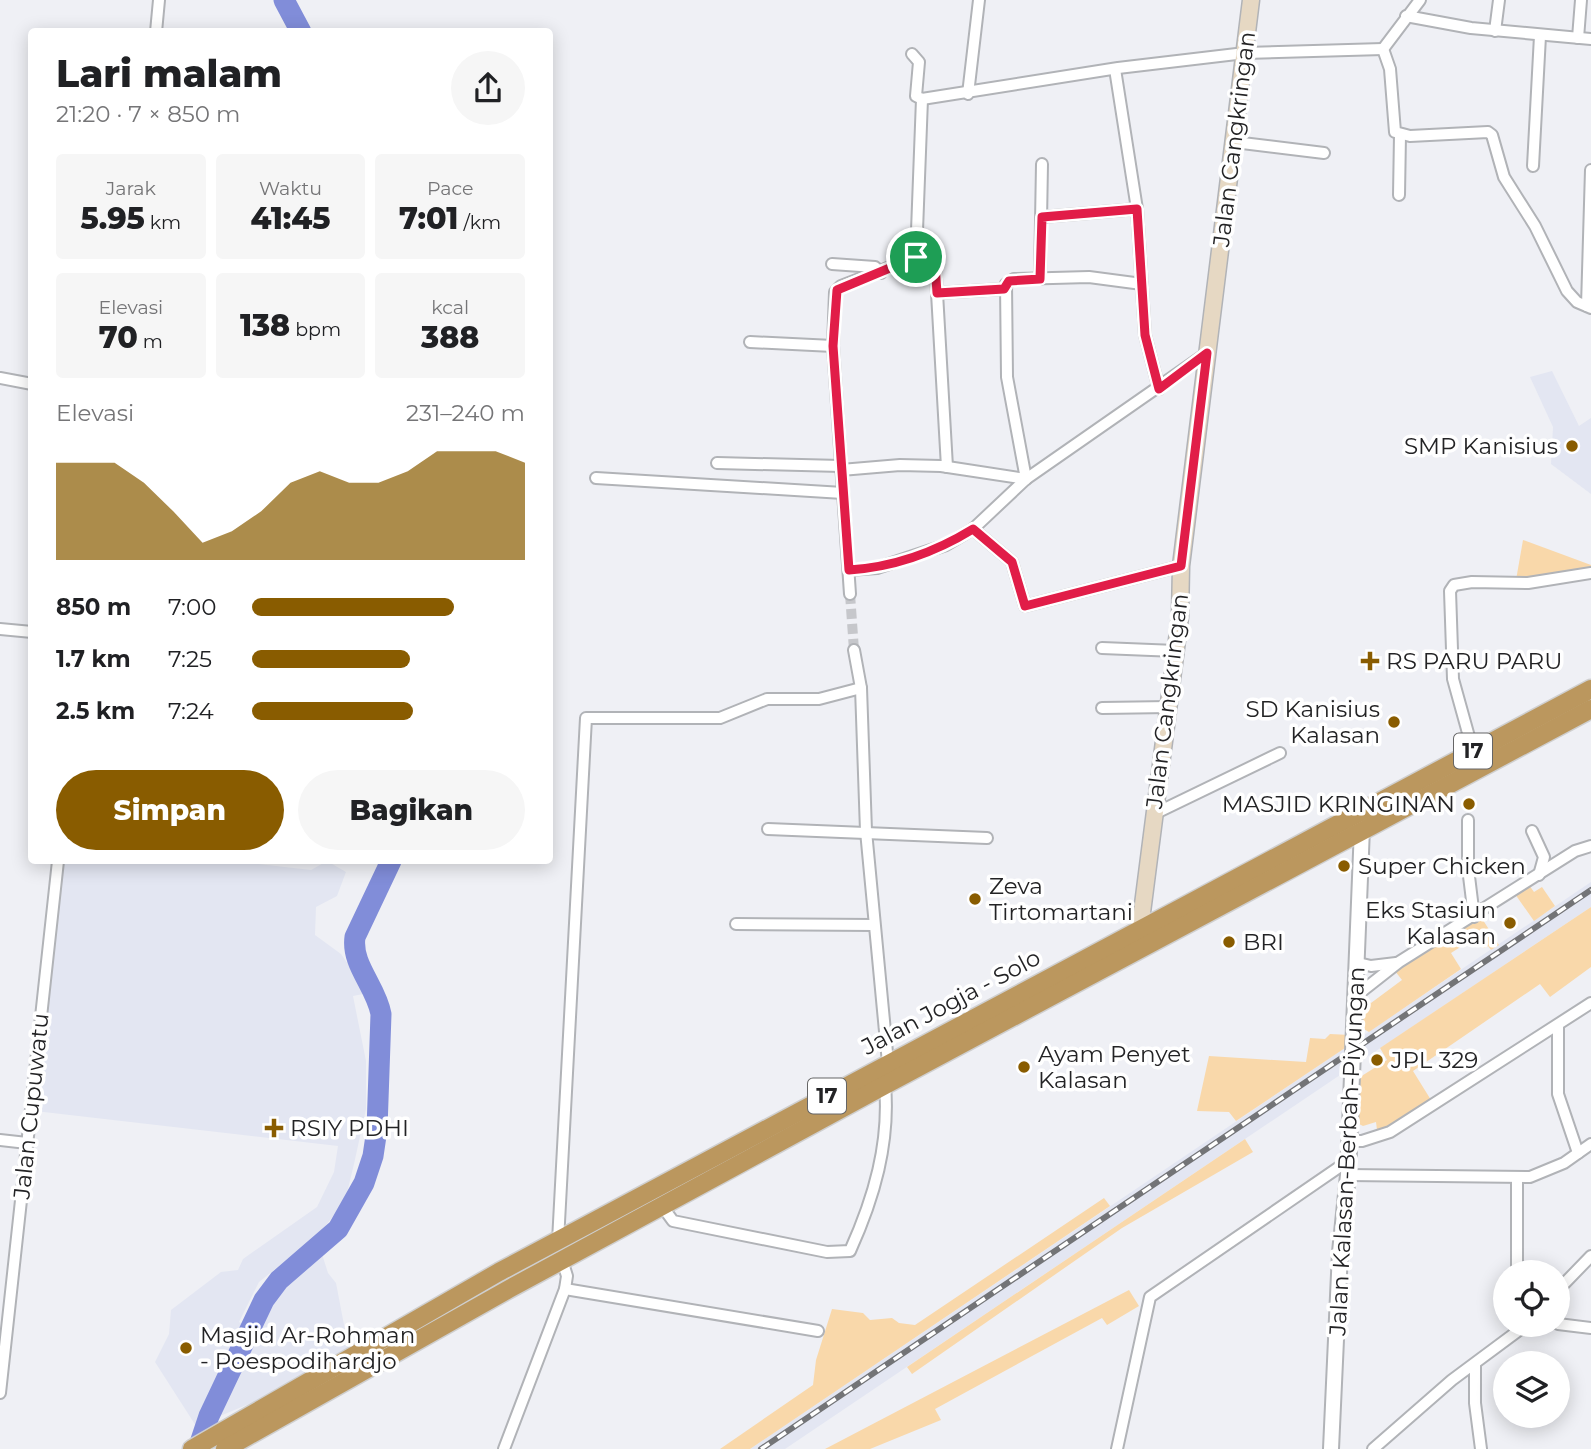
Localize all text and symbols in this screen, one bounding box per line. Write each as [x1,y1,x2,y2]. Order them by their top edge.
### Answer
street label: Jalan Cangkringan [1207,30,1261,249]
text: Lari malam [56,50,282,97]
button: share [451,51,525,125]
text: 21:20 · 7 × 850 m [56,100,241,128]
text: Jarak [106,177,156,200]
text: Waktu [259,177,322,200]
text: Pace [427,177,473,200]
text: 5.95 [80,200,145,237]
text: 41:45 [250,200,331,237]
text: 7:01 [399,200,458,237]
text: km [145,211,181,234]
text: /km [458,211,501,234]
pin [886,227,946,287]
icon: arrive [897,238,935,276]
text: Elevasi [99,296,163,319]
text: kcal [431,296,469,319]
text: 138 [240,307,290,344]
text: bpm [290,318,341,341]
text: 70 [99,319,138,356]
text: 388 [421,319,479,356]
text: m [138,330,163,353]
text: Elevasi [56,399,134,427]
text: 231–240 m [406,399,525,427]
place label: SMP Kanisius [1404,432,1558,460]
marker: SMP Kanisius [1564,438,1580,454]
street label: Jalan Cangkringan [1140,592,1194,811]
text: 850 m [56,593,131,621]
text: 7:00 [168,593,216,621]
text: 1.7 km [56,645,131,673]
text: 7:25 [168,645,212,673]
place label: RS PARU PARU [1386,647,1562,675]
marker: RS PARU PARU [1360,651,1380,671]
place label: SD Kanisius Kalasan [1245,695,1380,749]
text: 2.5 km [56,697,135,725]
text: 7:24 [168,697,214,725]
marker: SD Kanisius Kalasan [1386,714,1402,730]
road number: 17 [1454,734,1492,768]
button: Simpan [56,770,284,850]
button: Bagikan [298,770,525,850]
place label: MASJID KRINGINAN [1222,790,1455,818]
marker: MASJID KRINGINAN [1461,796,1477,812]
place label: Super Chicken [1358,852,1526,880]
marker: Super Chicken [1336,858,1352,874]
place label: Zeva Tirtomartani [989,872,1133,926]
marker: Zeva Tirtomartani [967,891,983,907]
place label: Eks Stasiun Kalasan [1365,896,1496,950]
marker: Eks Stasiun Kalasan [1502,915,1518,931]
place label: BRI [1243,928,1284,956]
marker: BRI [1221,934,1237,950]
street label: Jalan Jogja - Solo [856,943,1045,1061]
street label: Jalan Kalasan-Berbah-Piyungan [1323,966,1371,1337]
street label: Jalan Cupuwatu [7,1012,55,1201]
place label: Ayam Penyet Kalasan [1038,1040,1191,1094]
place label: JPL 329 [1390,1046,1478,1074]
marker: JPL 329 [1369,1052,1385,1068]
marker: Ayam Penyet Kalasan [1016,1059,1032,1075]
road number: 17 [808,1078,846,1114]
place label: RSIY PDHI [290,1114,409,1142]
marker: RSIY PDHI [264,1118,284,1138]
map controls [1493,1260,1570,1428]
button: locate [1493,1260,1570,1337]
place label: Masjid Ar-Rohman - Poespodihardjo [200,1321,415,1375]
marker: Masjid Ar-Rohman - Poespodihardjo [178,1340,194,1356]
button: layers [1493,1351,1570,1428]

